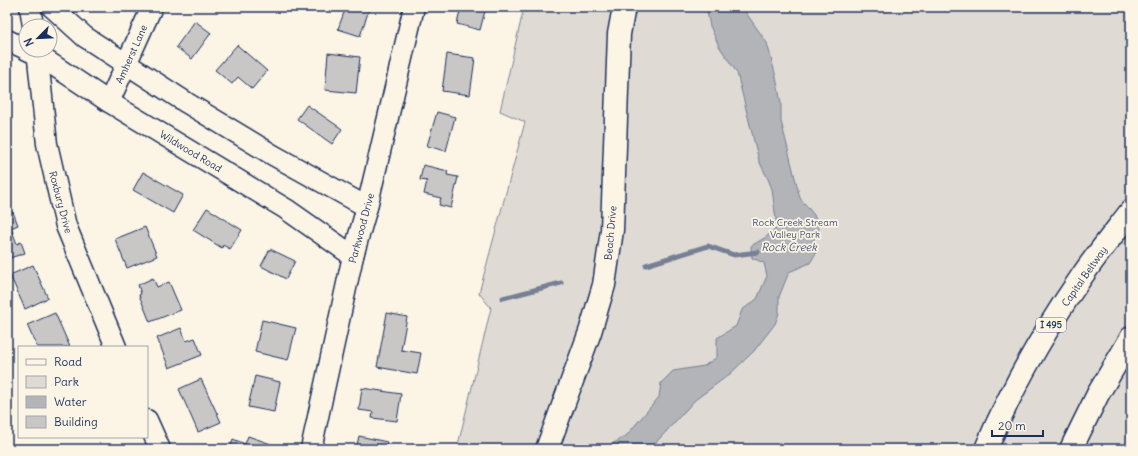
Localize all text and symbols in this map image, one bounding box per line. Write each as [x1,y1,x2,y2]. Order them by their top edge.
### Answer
north arrow [18,18,58,58]
street label: Amherst Lane [113,23,150,86]
text: N [21,36,37,48]
street label: Wildwood Road [157,128,224,175]
street label: Roxbury Drive [46,170,75,235]
street label: Parkwood Drive [346,192,377,264]
street label: Beach Drive [602,205,619,261]
park label: Rock Creek Stream Valley Park [752,216,838,241]
water label: Rock Creek [761,240,818,254]
street label: Capital Beltway [1059,244,1110,309]
road number: I 495 [1036,318,1066,332]
legend [18,346,148,438]
text: Road [54,354,82,369]
text: Park [54,374,79,389]
text: Water [54,394,87,409]
scale bar [992,412,1043,438]
text: Building [54,414,98,429]
text: 20 m [998,418,1026,433]

